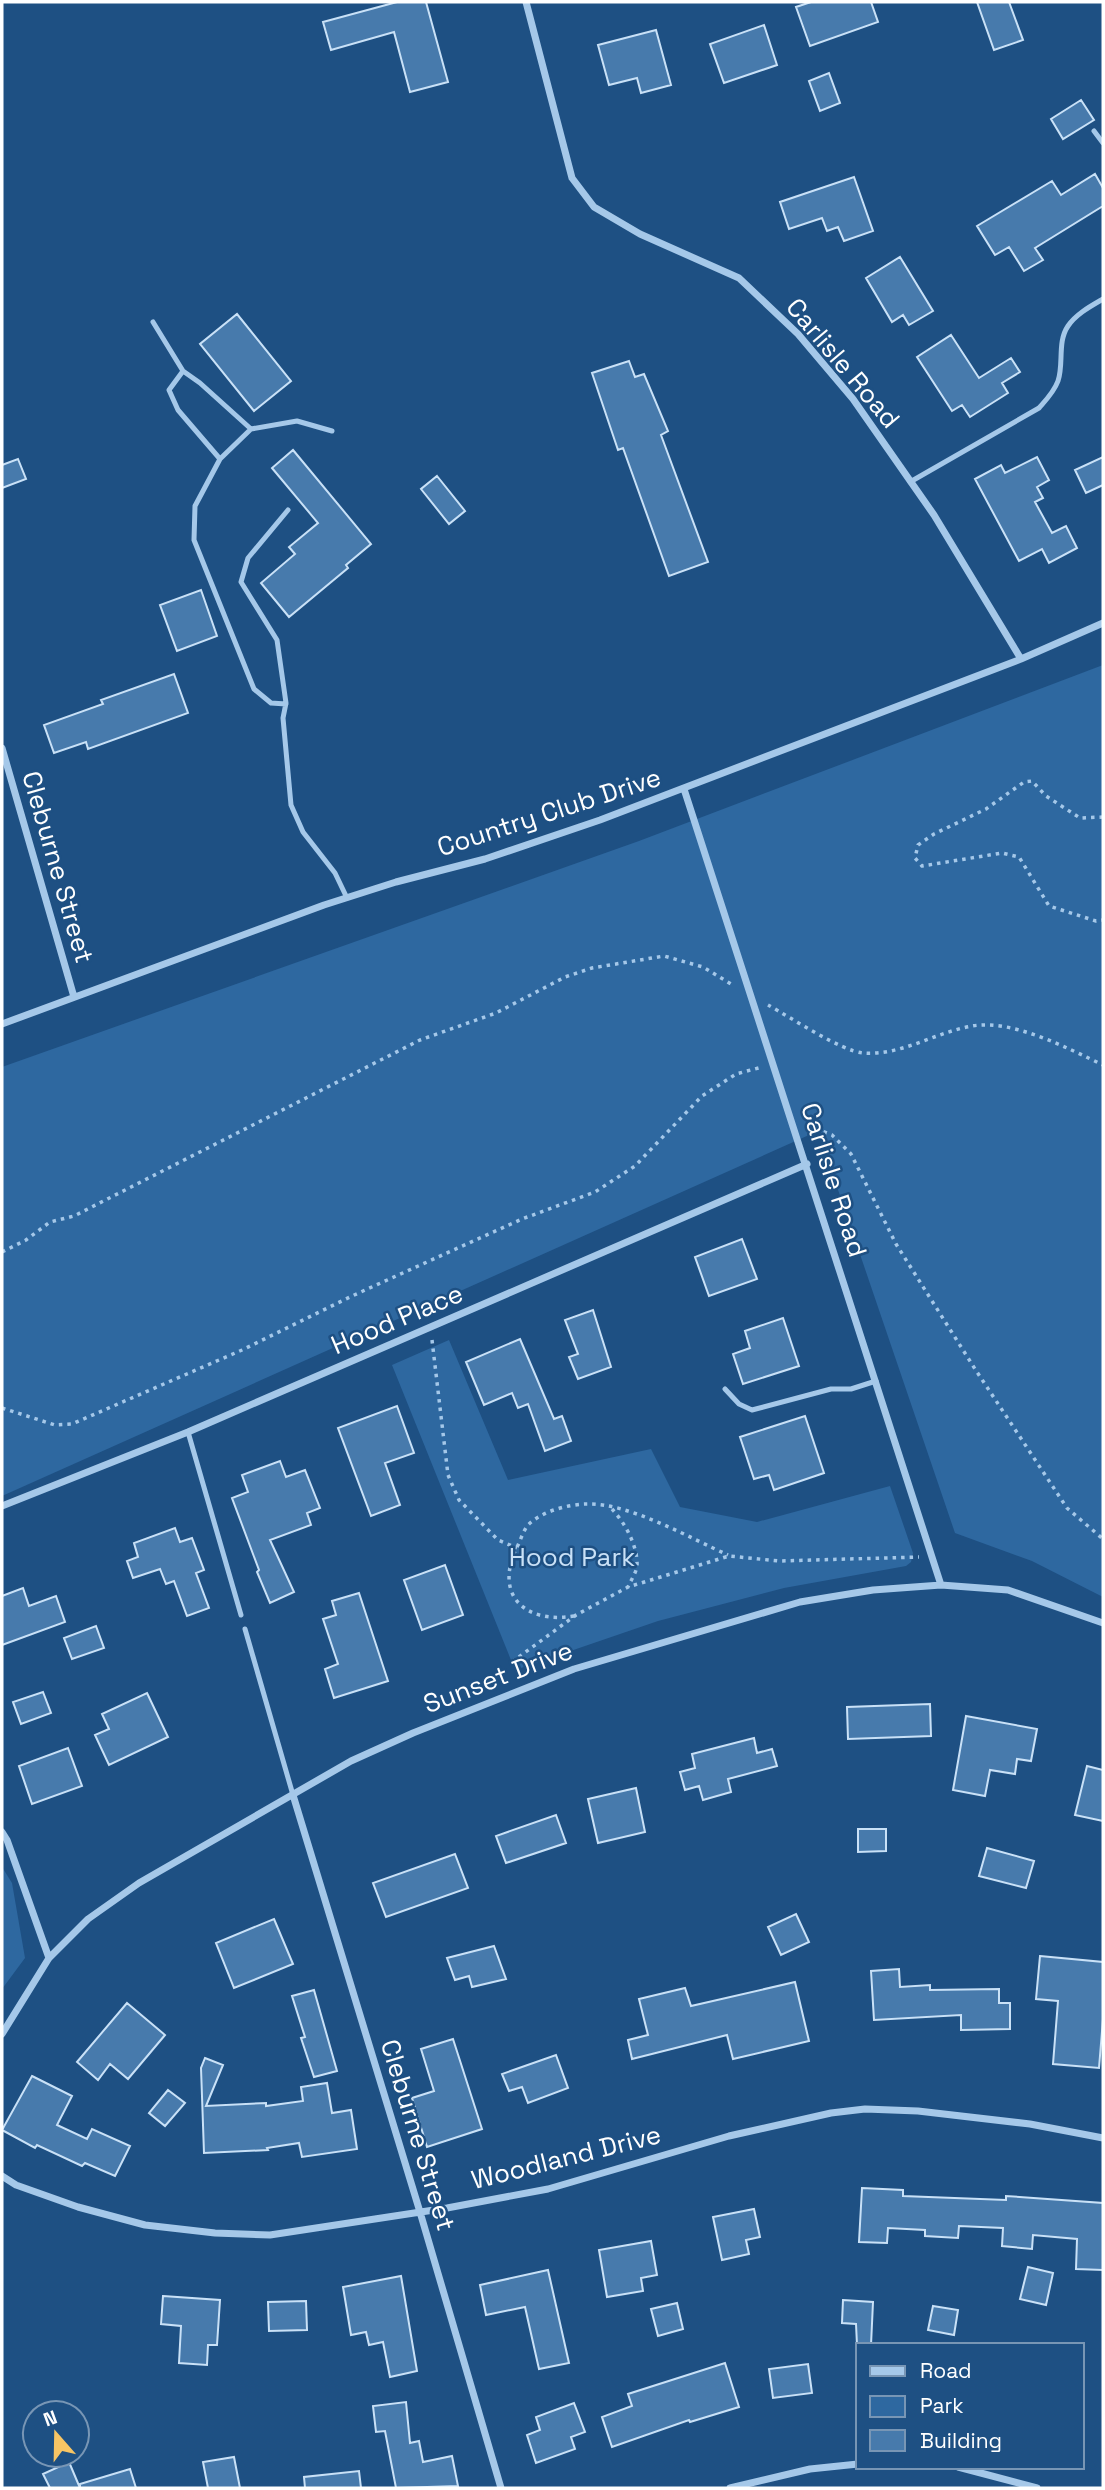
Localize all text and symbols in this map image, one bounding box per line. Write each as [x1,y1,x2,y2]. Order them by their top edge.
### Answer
street label: Carlisle Road [779,291,907,435]
street label: Country Club Drive [433,760,665,864]
street label: Cleburne Street [14,767,102,967]
street label: Carlisle Road [793,1099,875,1261]
street label: Hood Place [326,1276,468,1362]
park label: Hood Park [509,1540,635,1574]
street label: Sunset Drive [418,1633,578,1721]
street label: Cleburne Street [373,2035,463,2235]
street label: Woodland Drive [468,2117,664,2197]
legend [856,2343,1084,2469]
text: Road [920,2357,972,2384]
text: Park [920,2392,964,2419]
north arrow [21,2399,91,2469]
text: N [40,2405,61,2432]
text: Building [920,2427,1002,2454]

